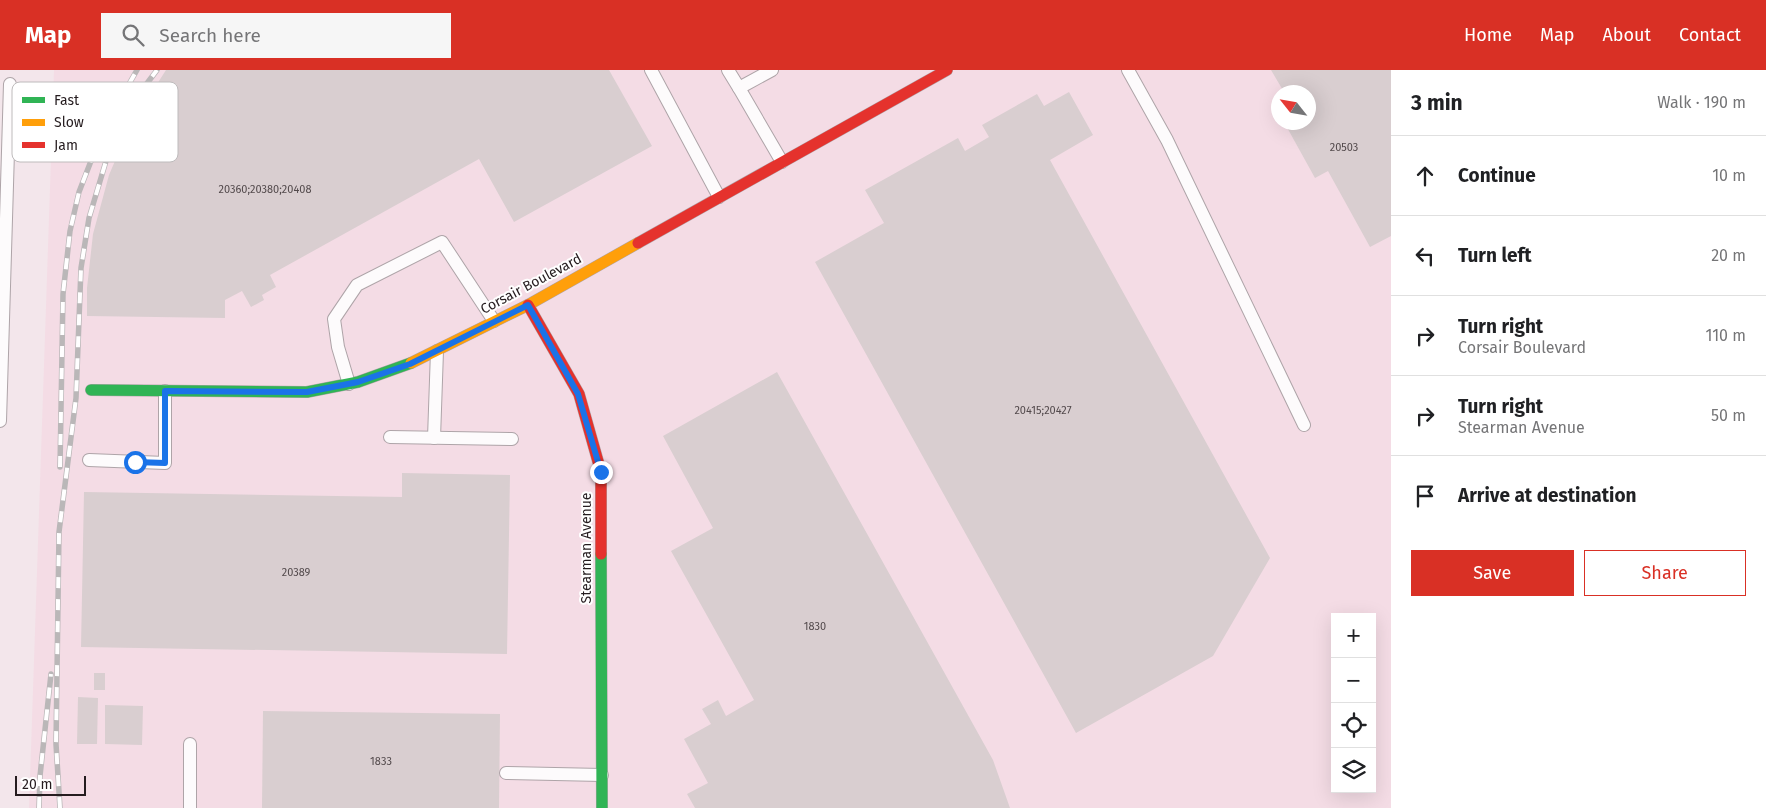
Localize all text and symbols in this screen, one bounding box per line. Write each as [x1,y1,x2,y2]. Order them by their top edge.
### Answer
search box [101,13,451,58]
text: Map [25,21,71,49]
icon: search [119,21,147,49]
text: Search here [159,24,261,47]
text: Home [1464,24,1512,46]
text: Map [1540,24,1574,46]
text: About [1602,24,1651,46]
text: Contact [1679,24,1741,46]
legend [12,82,178,162]
north arrow [1271,85,1316,130]
text: 3 min [1411,90,1463,116]
text: Fast [54,92,80,109]
text: Walk · 190 m [1657,93,1746,112]
text: Slow [54,114,84,131]
text: Jam [54,137,78,154]
house number: 20503 [1330,141,1358,154]
icon: ahead [1411,162,1439,190]
text: Continue [1458,164,1536,187]
text: 10 m [1712,166,1746,185]
house number: 20360;20380;20408 [218,183,312,196]
icon: left [1411,242,1439,270]
text: Turn left [1458,244,1532,267]
text: 20 m [1711,246,1746,265]
street label: Corsair Boulevard [478,250,584,318]
text: Turn right [1458,315,1543,338]
icon: right [1411,322,1439,350]
text: 110 m [1705,326,1746,345]
text: Corsair Boulevard [1458,338,1586,357]
text: Turn right [1458,395,1543,418]
icon: right [1411,402,1439,430]
house number: 20415;20427 [1014,404,1072,417]
text: 50 m [1711,406,1746,425]
text: Stearman Avenue [1458,418,1585,437]
route start [124,451,147,474]
route end [590,461,613,484]
icon: arrive [1411,482,1439,510]
text: Arrive at destination [1458,484,1637,507]
street label: Stearman Avenue [578,493,595,603]
button: Save [1411,550,1574,596]
button: Share [1584,550,1746,596]
house number: 20389 [282,566,311,579]
map controls [1331,613,1376,793]
button: + [1331,613,1376,658]
house number: 1830 [804,620,826,633]
button: − [1331,658,1376,703]
button: locate [1331,703,1376,748]
button: layers [1331,748,1376,793]
house number: 1833 [370,755,392,768]
scale bar [15,773,86,796]
text: 20 m [22,776,52,793]

